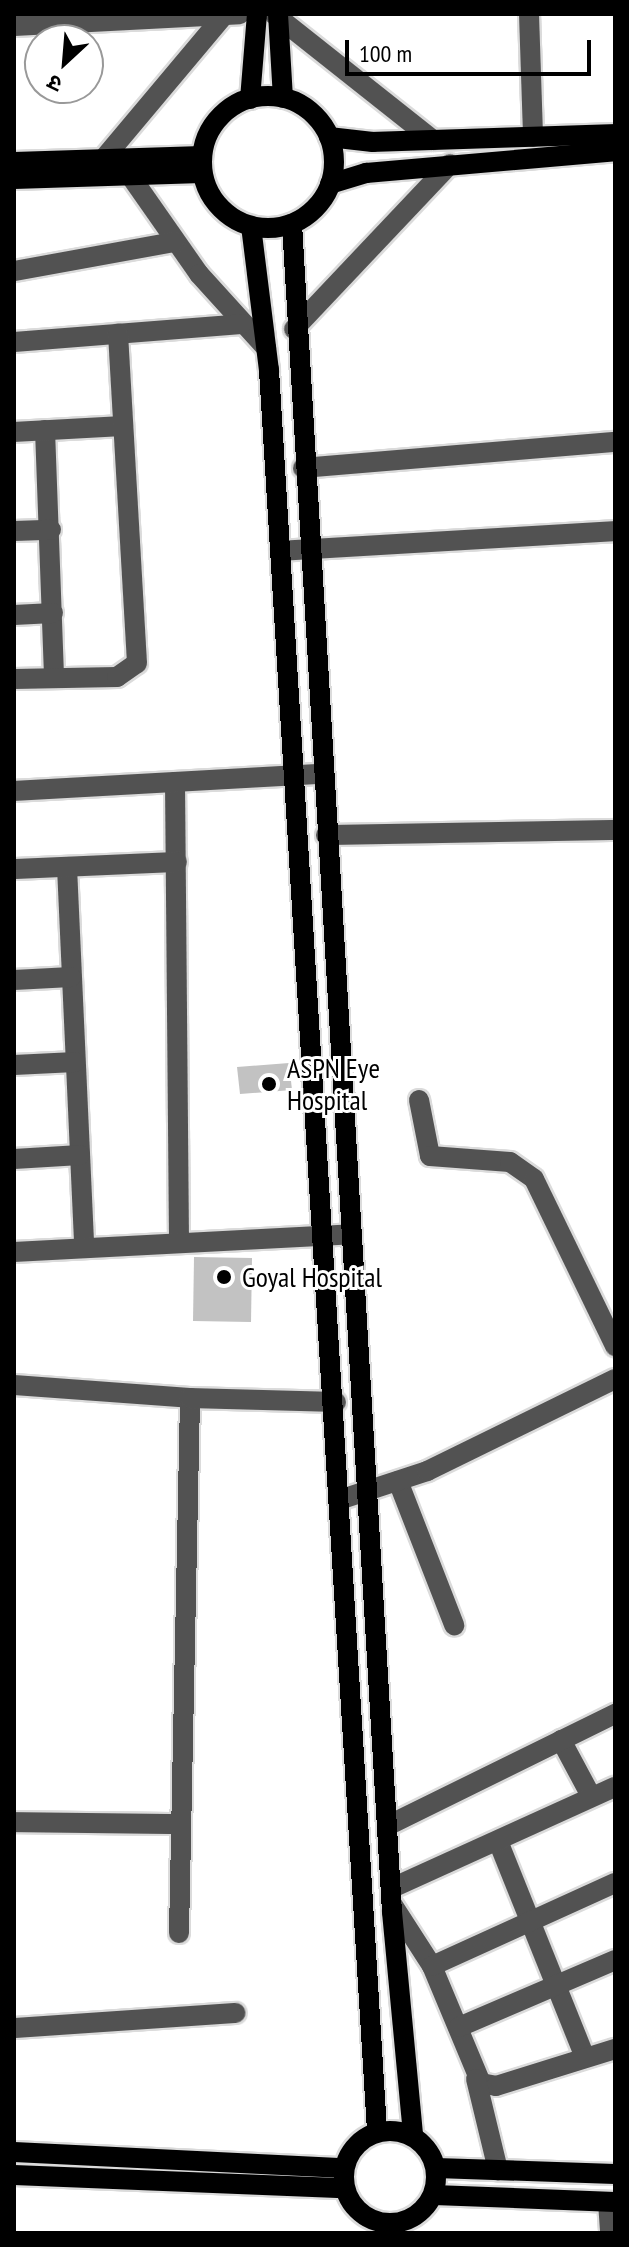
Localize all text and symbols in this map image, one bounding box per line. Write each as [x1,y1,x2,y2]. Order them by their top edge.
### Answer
north arrow [24,24,104,104]
scale bar [349,24,595,74]
text: 100 m [359,38,412,69]
text: उ [42,68,66,99]
place label: ASPN Eye Hospital [287,1051,380,1117]
marker: ASPN Eye Hospital [258,1073,280,1095]
place label: Goyal Hospital [242,1260,382,1294]
marker: Goyal Hospital [213,1266,235,1288]

